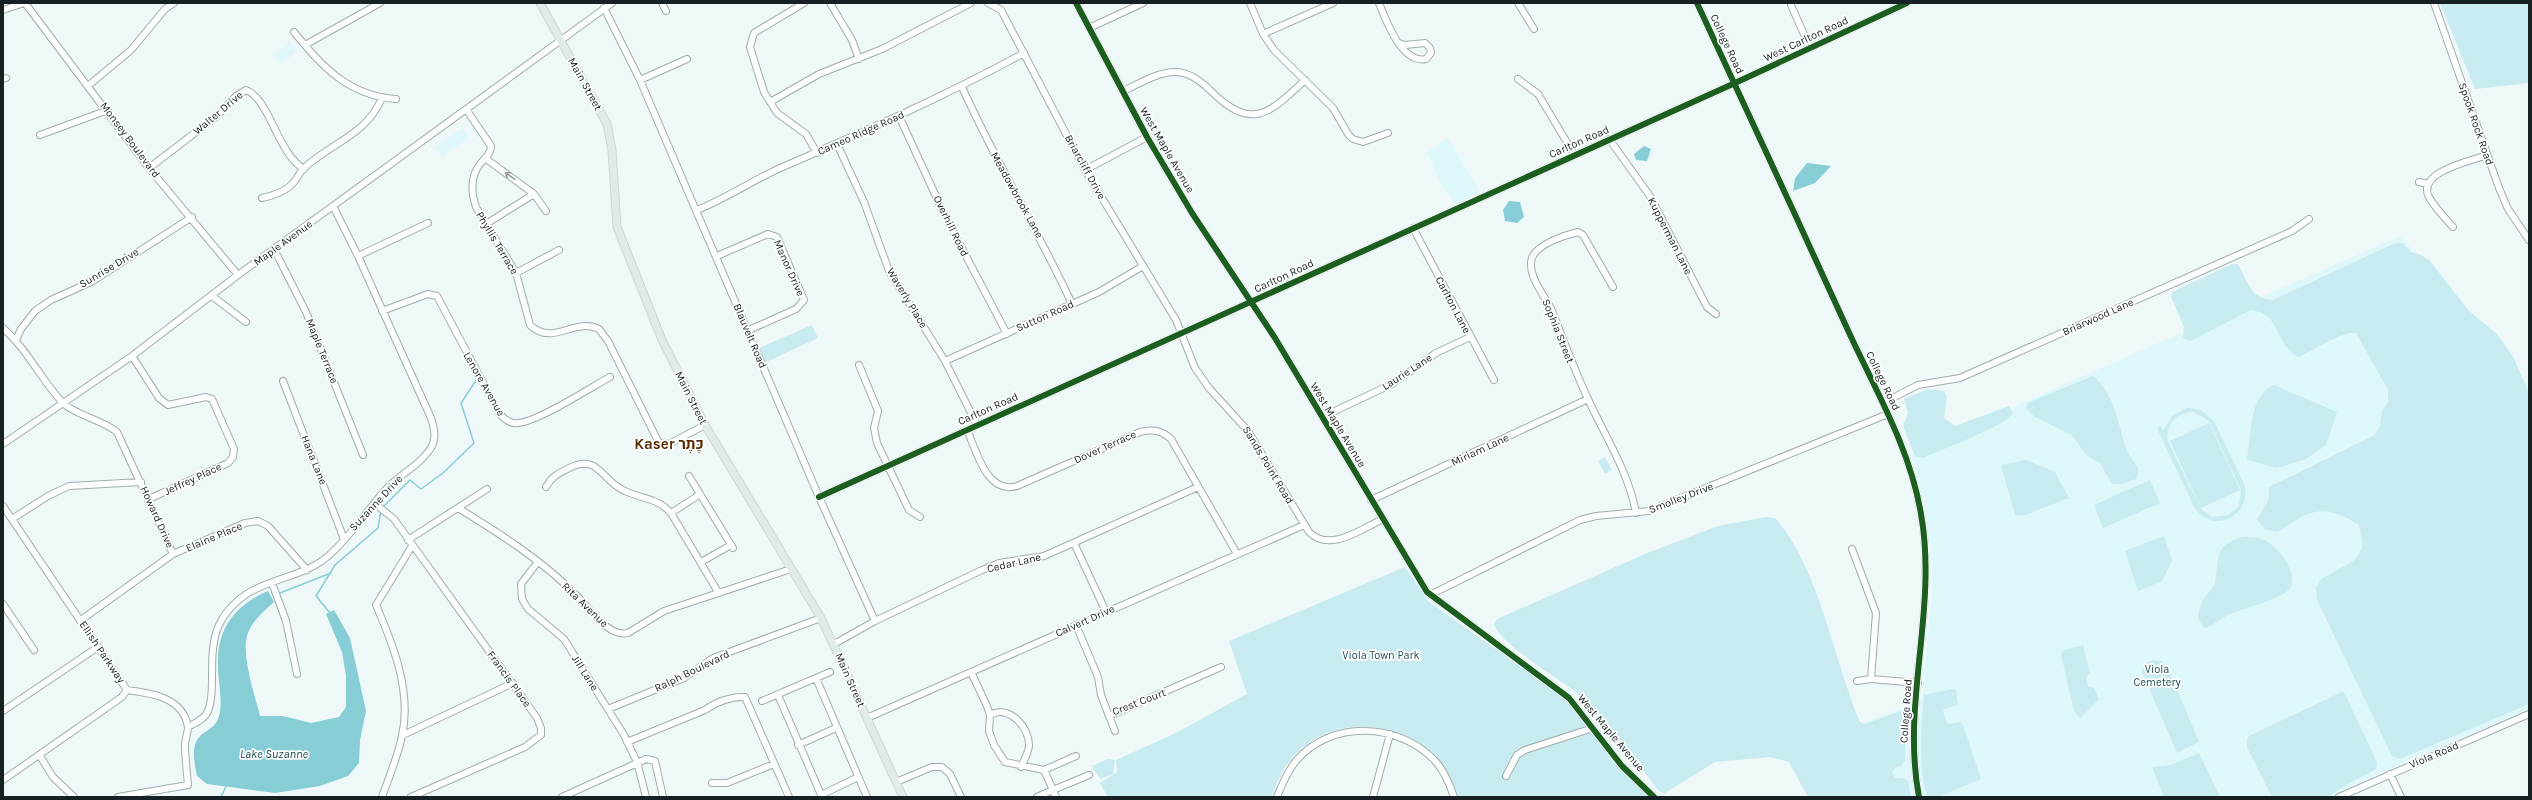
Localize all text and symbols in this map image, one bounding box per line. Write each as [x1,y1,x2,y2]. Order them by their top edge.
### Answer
street label: College Road [1708,12,1746,76]
street label: West Carlton Road [1761,14,1851,64]
street label: Main Street [565,55,605,113]
street label: Spook Rock Road [2456,81,2496,167]
street label: Walter Drive [191,88,246,137]
street label: Monsey Boulevard [97,100,163,180]
street label: West Maple Avenue [1137,105,1197,196]
street label: Cameo Ridge Road [816,108,906,158]
street label: Carlton Road [1547,123,1611,161]
street label: Briarcliff Drive [1062,132,1108,202]
street label: Meadowbrook Lane [988,150,1046,241]
one-way arrow [505,172,516,180]
street label: Overhill Road [931,193,971,259]
street label: Kupperman Lane [1645,195,1695,277]
street label: Phyllis Terrace [473,209,521,277]
street label: Maple Avenue [251,217,315,269]
street label: Manor Drive [771,238,807,299]
street label: Sunrise Drive [77,245,141,291]
street label: Carlton Road [1252,256,1316,296]
street label: Waverly Place [884,265,930,331]
street label: Carlton Lane [1433,274,1474,336]
street label: Briarwood Lane [2060,295,2136,339]
street label: Sutton Road [1014,297,1076,335]
street label: Sophia Street [1539,297,1577,365]
street label: Blauvelt Road [731,302,769,370]
street label: Maple Terrace [303,317,341,386]
street label: College Road [1863,349,1903,413]
street label: Lenore Avenue [460,350,508,419]
street label: Laurie Lane [1380,351,1435,393]
street label: Main Street [672,369,710,427]
street label: West Maple Avenue [1307,380,1369,470]
street label: Carlton Road [956,390,1020,428]
street label: Sands Point Road [1240,424,1296,506]
street label: Dover Terrace [1072,427,1138,467]
street label: Miriam Lane [1449,431,1511,469]
street label: Hana Lane [298,433,330,487]
district label: Kaser כֶּתֶר [634,435,704,454]
street label: Jeffrey Place [162,460,224,498]
street label: Suzanne Drive [347,472,405,534]
street label: Smolley Drive [1647,480,1715,516]
street label: Howard Drive [138,484,177,550]
street label: Elaine Place [184,519,244,555]
street label: Cedar Lane [986,550,1043,576]
street label: Rita Avenue [559,580,611,630]
street label: Calvert Drive [1053,602,1117,640]
street label: Ellish Parkway [76,618,128,686]
street label: Ralph Boulevard [652,647,732,695]
street label: Francis Place [484,648,534,710]
park label: Viola Town Park [1342,649,1420,662]
street label: Main Street [832,651,868,709]
street label: Jill Lane [569,653,601,694]
park label: Viola Cemetery [2133,663,2181,689]
street label: College Road [1897,678,1915,744]
street label: Crest Court [1110,686,1168,718]
street label: West Maple Avenue [1575,692,1647,775]
street label: Viola Road [2407,739,2461,771]
water label: Lake Suzanne [240,747,309,761]

